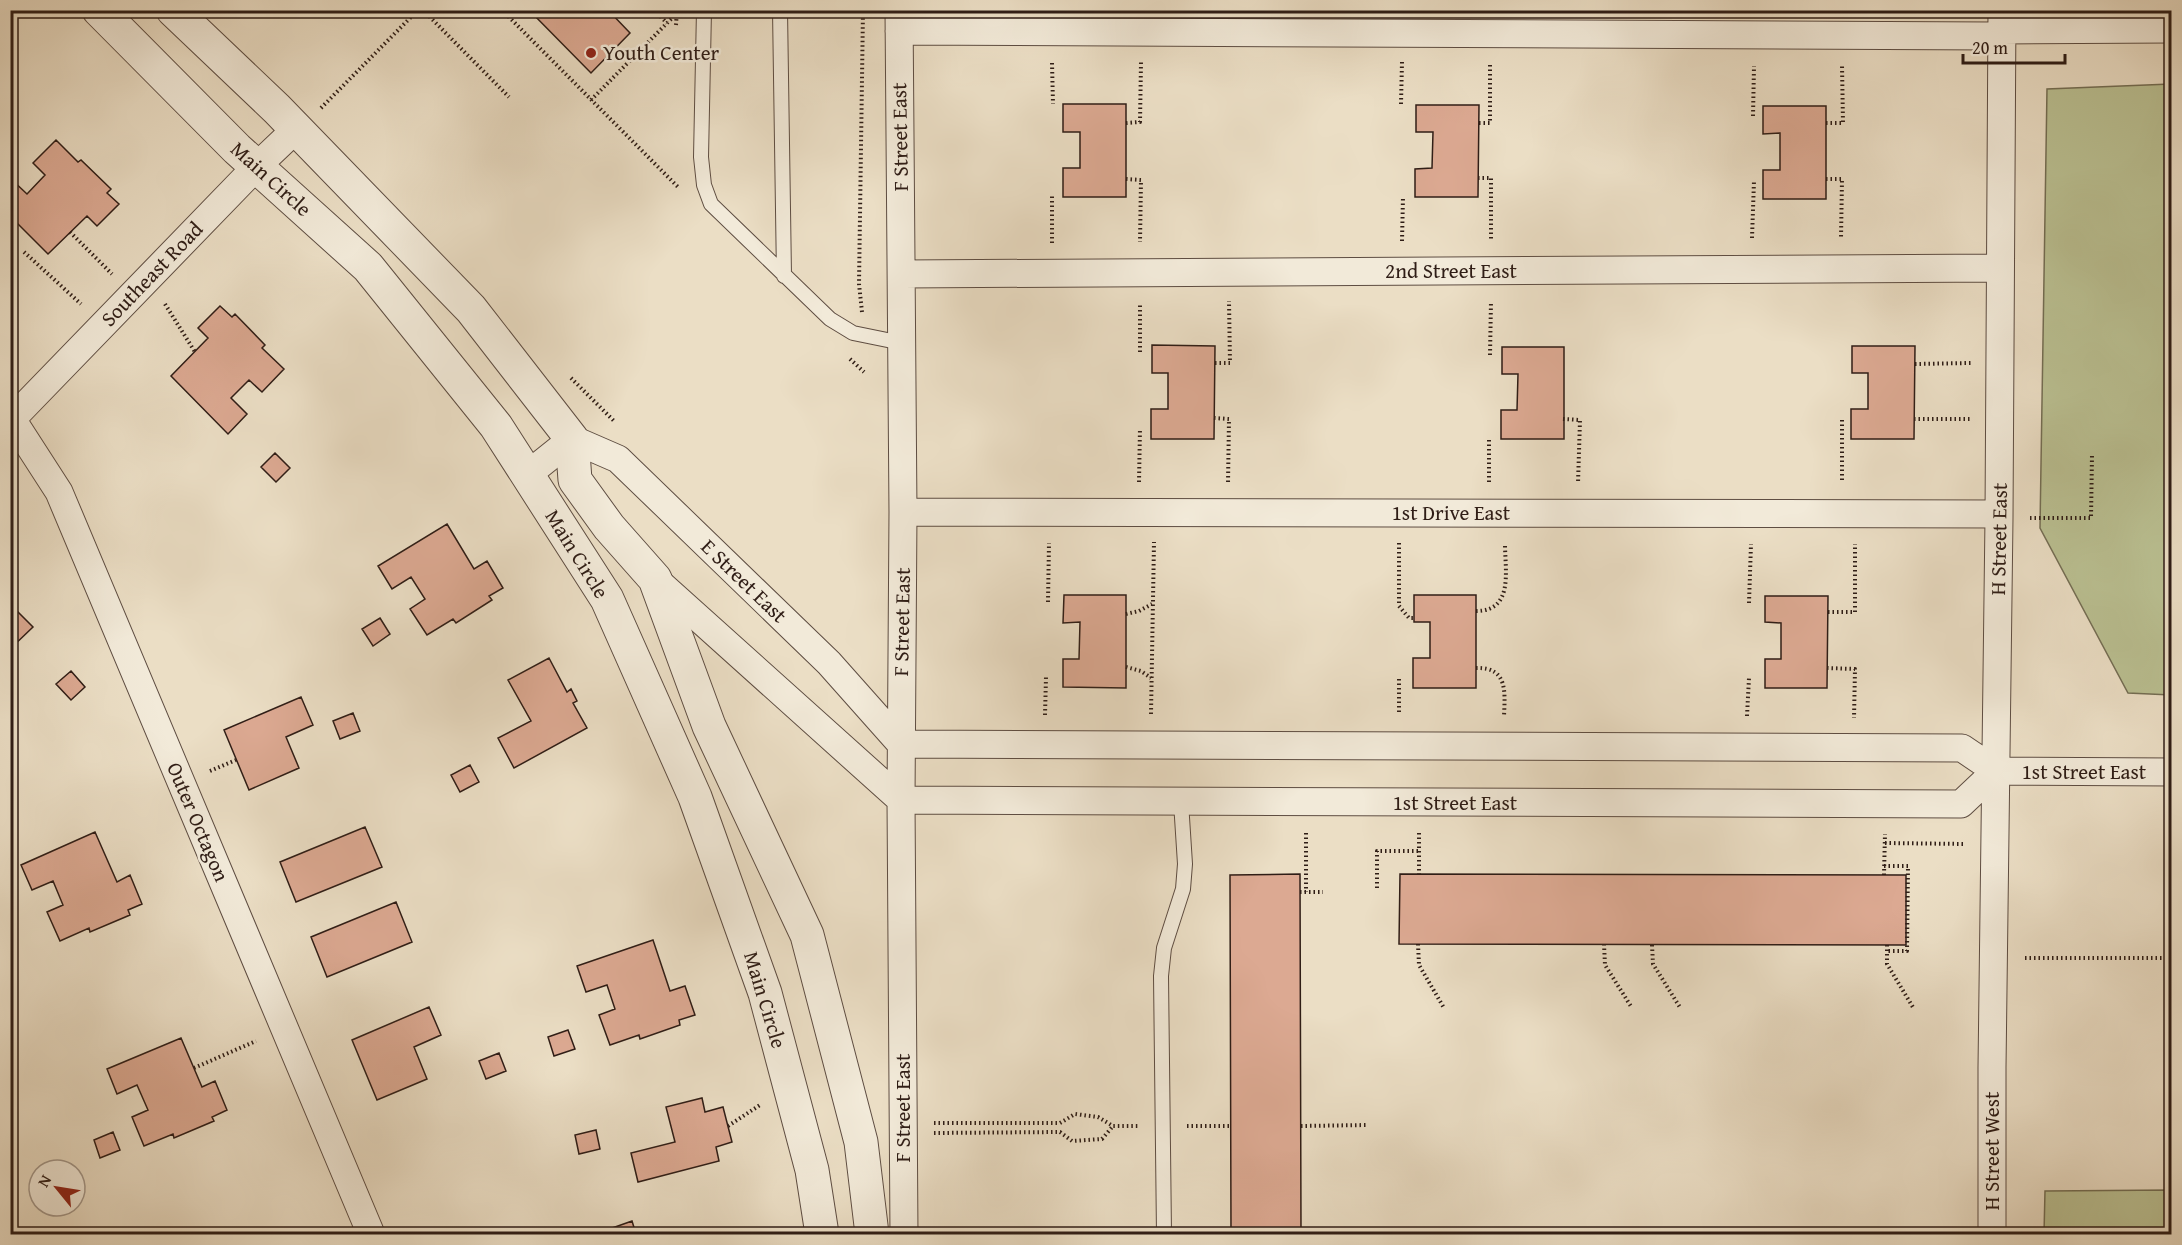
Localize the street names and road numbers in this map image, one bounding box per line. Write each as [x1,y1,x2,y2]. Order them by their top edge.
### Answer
street label: F Street East [883,82,916,192]
street label: Main Circle [224,134,319,224]
street label: Southeast Road [93,214,210,333]
street label: 2nd Street East [1385,255,1517,286]
street label: H Street East [1982,482,2015,596]
street label: 1st Drive East [1392,497,1511,528]
street label: Main Circle [538,503,617,604]
street label: E Street East [694,532,795,630]
street label: F Street East [885,567,918,677]
street label: 1st Street East [2022,756,2147,787]
street label: Outer Octagon [159,757,238,887]
street label: 1st Street East [1393,787,1518,818]
street label: Main Circle [736,948,795,1052]
street label: F Street East [887,1053,918,1162]
street label: H Street West [1976,1091,2007,1210]

